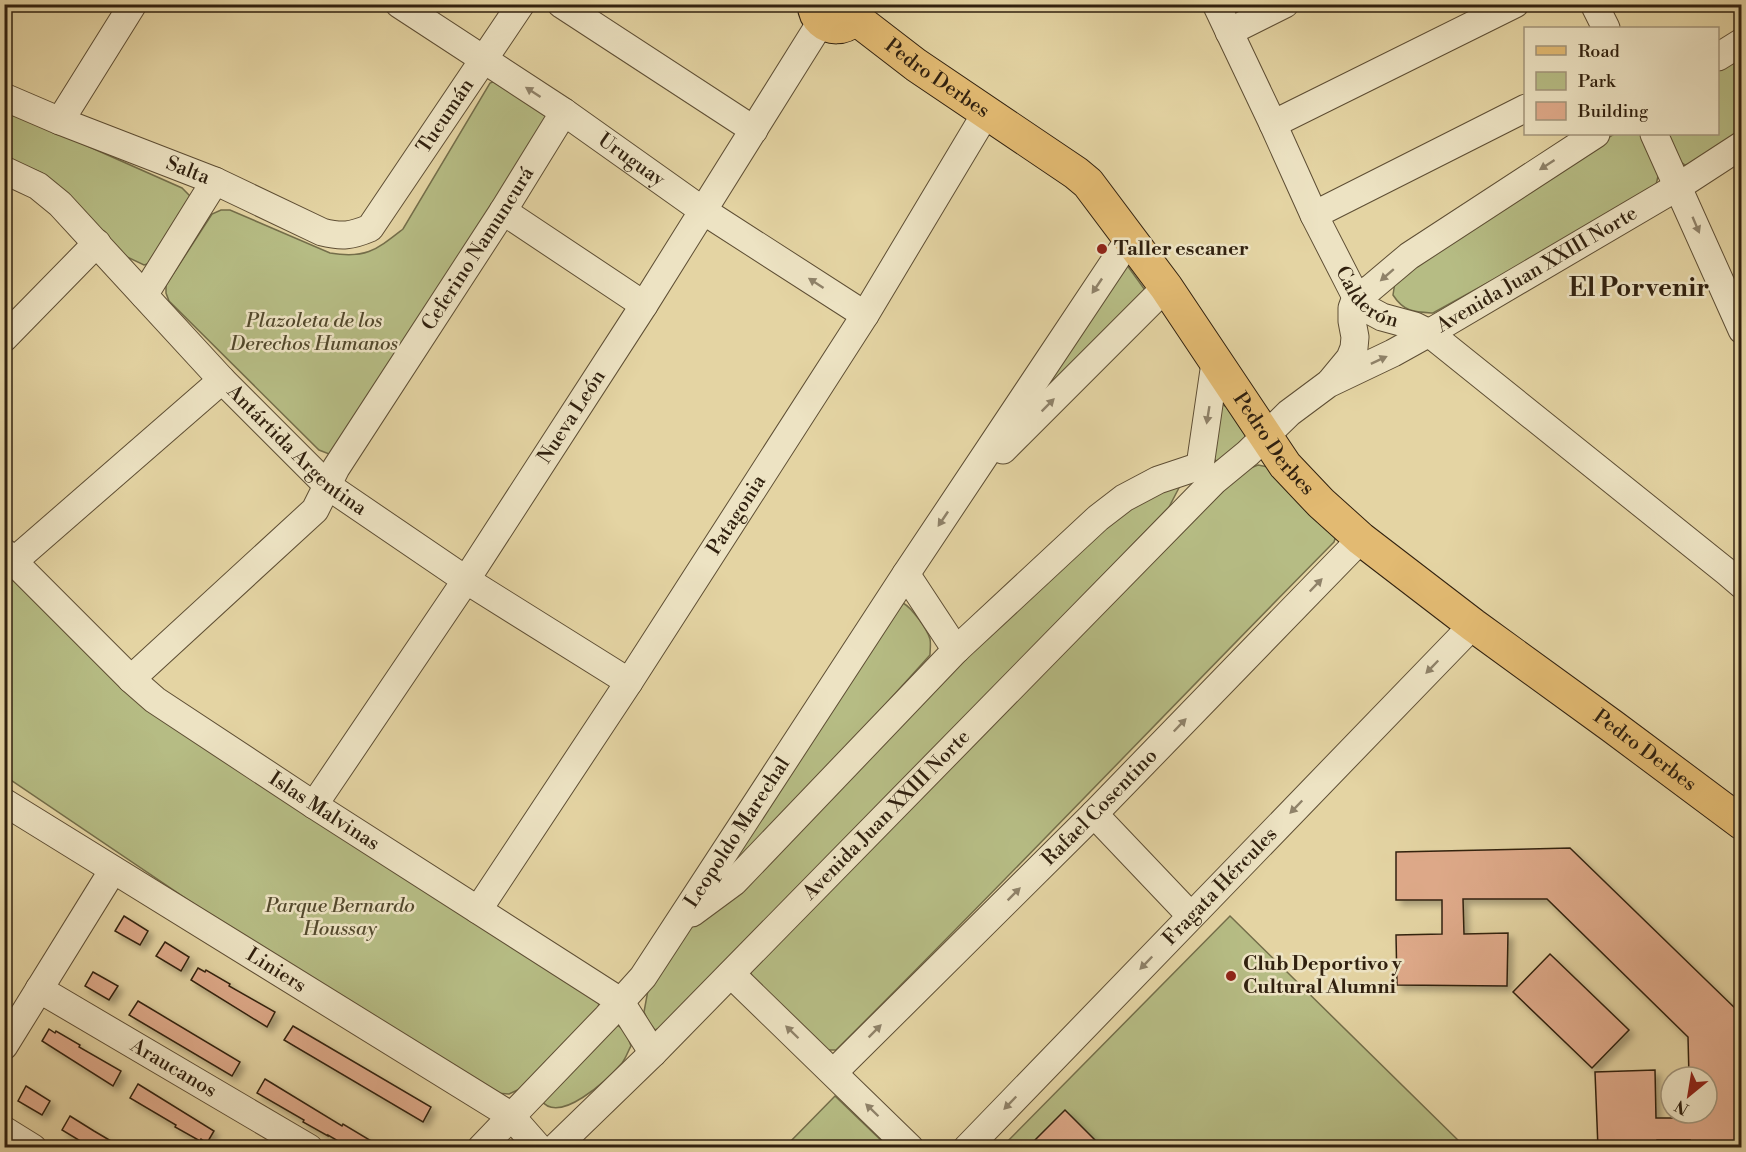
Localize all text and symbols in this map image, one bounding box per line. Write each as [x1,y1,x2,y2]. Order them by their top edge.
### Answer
legend [1524,27,1719,135]
street label: Pedro Derbes [880,33,994,123]
text: Road [1578,40,1621,63]
text: Park [1578,70,1617,93]
street label: Tucumán [411,74,480,158]
one-way arrow [525,87,541,98]
text: Building [1577,100,1649,123]
street label: Uruguay [593,128,670,192]
street label: Salta [162,151,214,191]
one-way arrow [1539,160,1556,171]
street label: Ceferino Namuncurá [416,162,540,335]
street label: Avenida Juan XXIII Norte [1431,201,1642,339]
one-way arrow [1691,217,1700,234]
place label: Taller escaner [1114,237,1249,262]
marker: Taller escaner [1095,242,1109,256]
street label: Calderón [1330,262,1401,333]
one-way arrow [1379,268,1394,282]
district label: El Porvenir [1569,272,1709,304]
one-way arrow [808,278,824,289]
one-way arrow [1092,278,1103,295]
park label: Plazoleta de los Derechos Humanos [229,309,398,357]
one-way arrow [1371,355,1388,364]
street label: Nueva León [532,365,611,468]
street label: Antártida Argentina [221,379,372,521]
street label: Pedro Derbes [1227,388,1320,501]
one-way arrow [1040,398,1055,412]
one-way arrow [1203,405,1212,424]
street label: Patagonia [701,469,772,560]
one-way arrow [938,511,949,527]
one-way arrow [1309,578,1323,593]
one-way arrow [1425,660,1439,674]
street label: Pedro Derbes [1588,704,1701,797]
one-way arrow [1173,719,1187,733]
street label: Avenida Juan XXIII Norte [797,724,976,906]
street label: Rafael Cosentino [1036,744,1163,871]
street label: Leopoldo Marechal [679,753,795,912]
street label: Islas Malvinas [264,766,384,856]
one-way arrow [1289,800,1303,815]
street label: Fragata Hércules [1157,822,1283,951]
one-way arrow [1006,887,1021,901]
park label: Parque Bernardo Houssay [264,894,415,942]
street label: Liniers [242,942,311,998]
place label: Club Deportivo y Cultural Alumni [1243,952,1403,1000]
one-way arrow [1139,955,1153,970]
marker: Club Deportivo y Cultural Alumni [1224,969,1238,983]
one-way arrow [784,1025,799,1039]
one-way arrow [868,1025,882,1039]
street label: Araucanos [125,1033,221,1103]
north arrow [1659,1065,1719,1125]
one-way arrow [1004,1095,1018,1109]
text: N [1671,1095,1692,1119]
one-way arrow [864,1103,879,1117]

